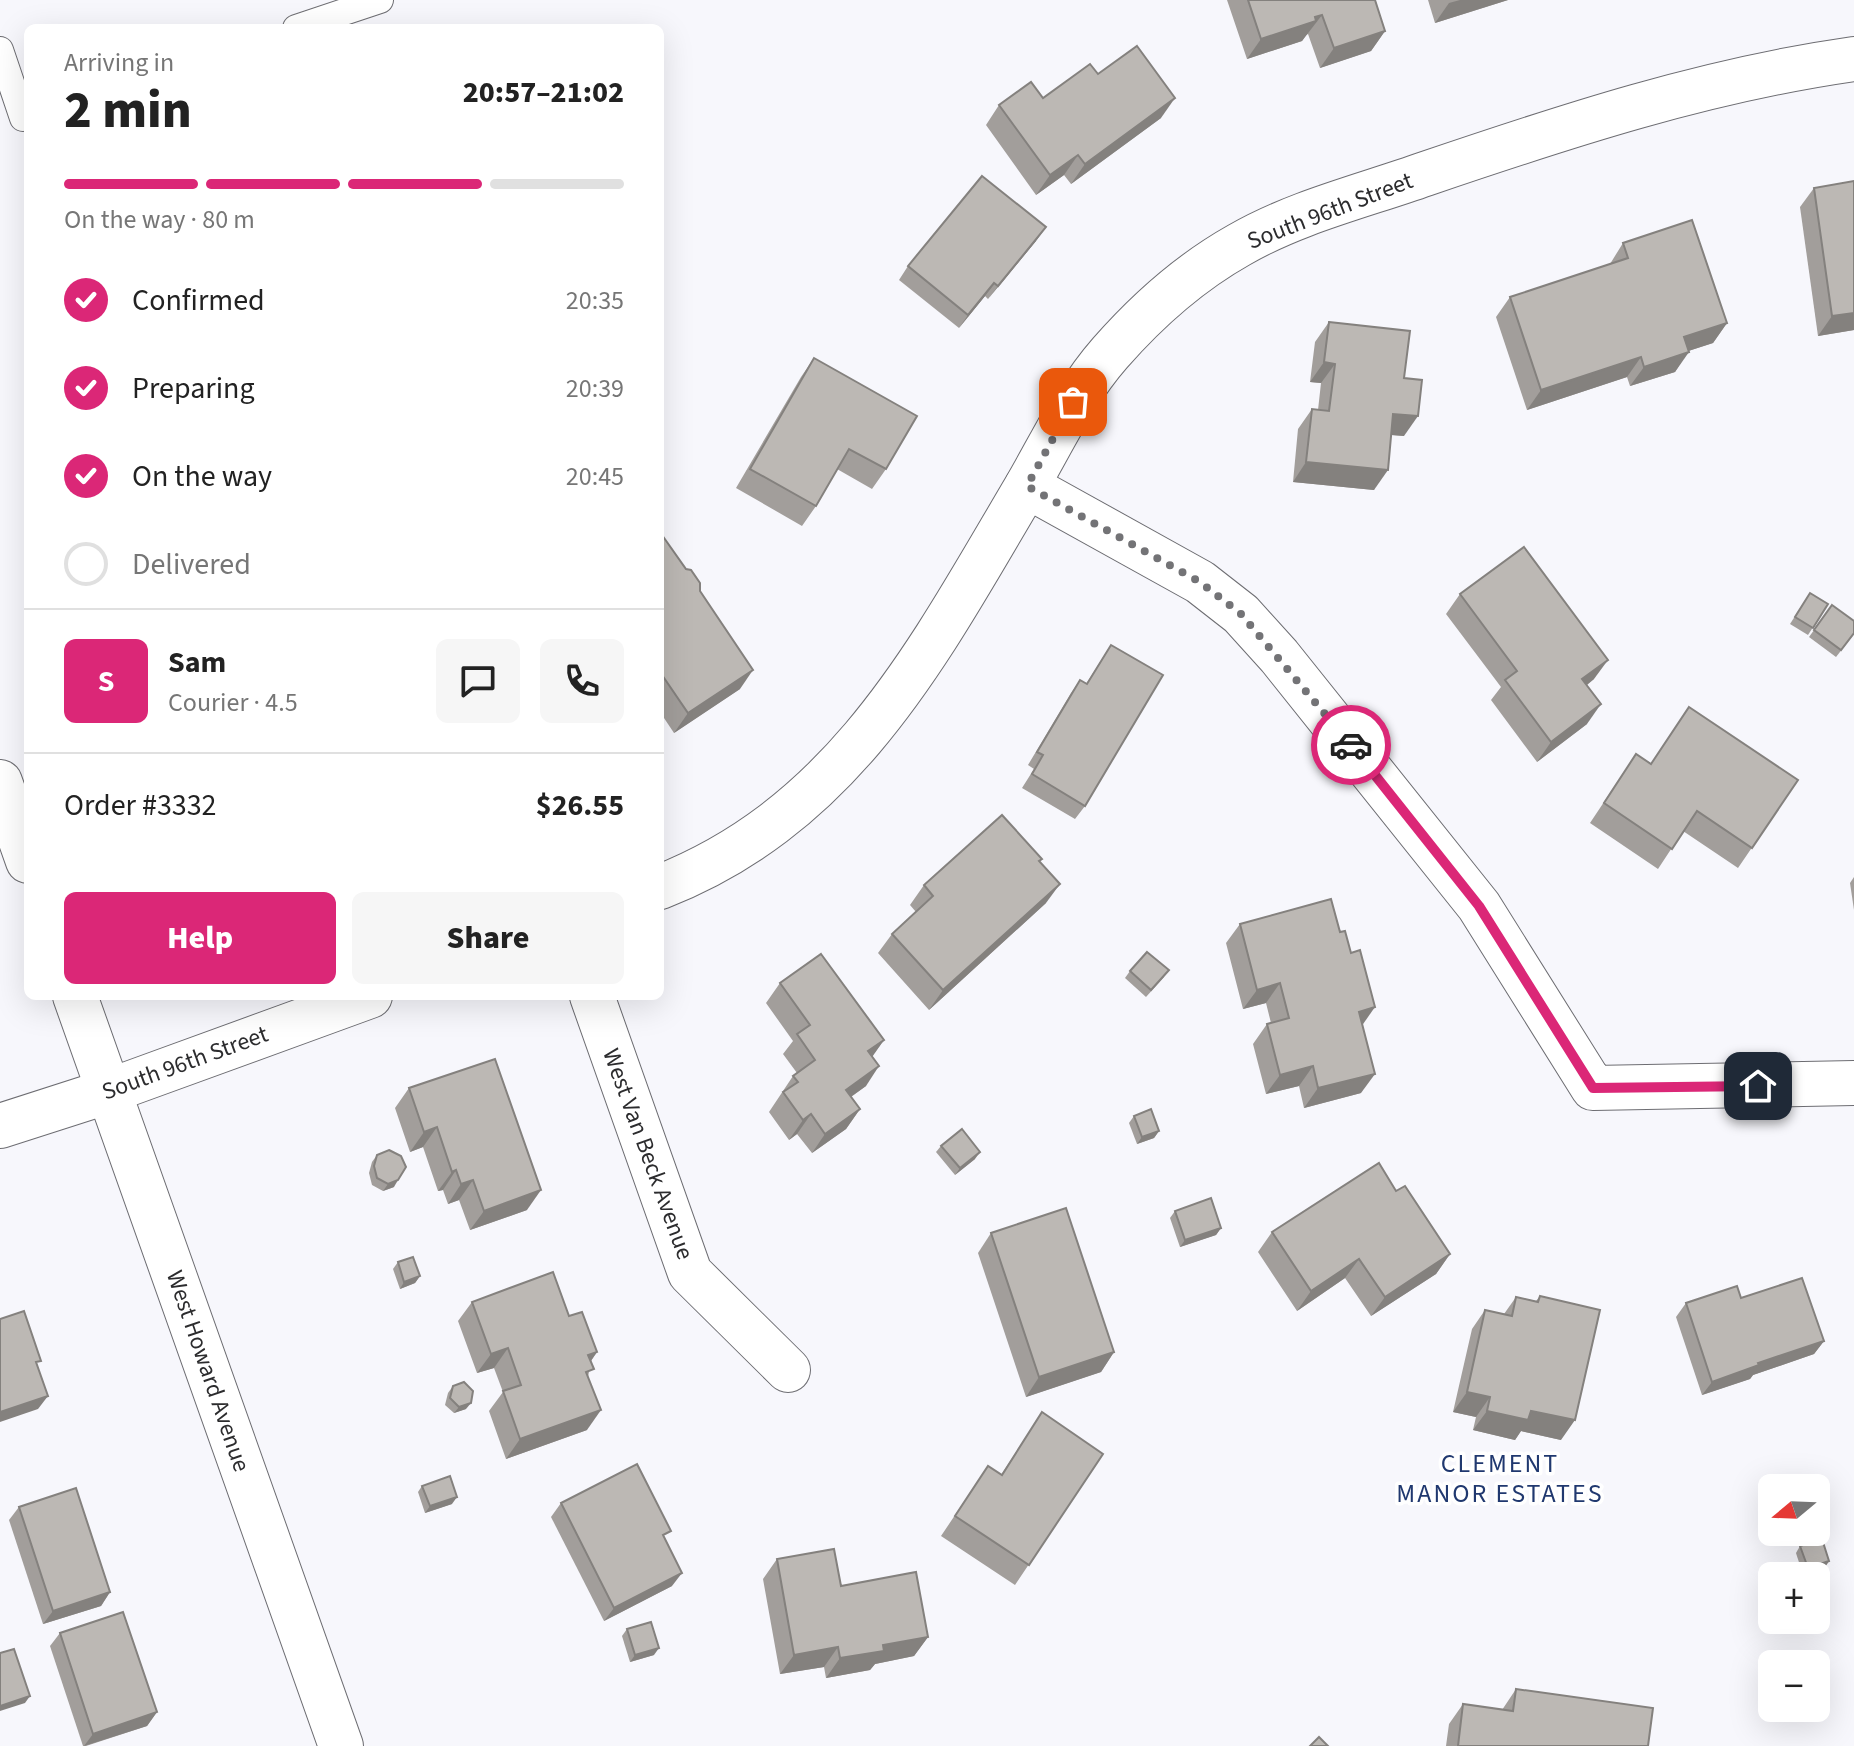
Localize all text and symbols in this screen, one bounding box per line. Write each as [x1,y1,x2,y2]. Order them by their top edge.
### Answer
text: Arriving in [64,44,174,81]
text: 20:57–21:02 [463,71,624,114]
text: 2 min [64,74,192,148]
street label: South 96th Street [1242,163,1418,259]
text: On the way · 80 m [64,201,255,238]
icon: check [64,278,108,322]
text: Confirmed [132,279,265,322]
text: 20:35 [566,282,624,319]
icon: check [64,366,108,410]
text: Preparing [132,367,255,410]
pin [1039,368,1107,436]
text: 20:39 [566,370,624,407]
icon: bag [1051,380,1095,424]
icon: check [64,454,108,498]
text: On the way [132,455,272,498]
text: 20:45 [566,458,624,495]
text: Delivered [132,543,251,586]
button: chat [436,639,520,723]
button: phone [540,639,624,723]
text: Sam [168,641,226,684]
text: S [98,660,114,703]
text: Courier · 4.5 [168,684,298,721]
courier [1311,705,1391,785]
icon: car [1329,723,1373,767]
text: Order #3332 [64,784,217,827]
text: $26.55 [536,784,624,827]
button: Help [64,892,336,984]
button: Share [352,892,624,984]
street label: South 96th Street [97,1017,273,1109]
street label: West Van Beck Avenue [593,1043,703,1265]
pin [1724,1052,1792,1120]
icon: home [1736,1064,1780,1108]
street label: West Howard Avenue [157,1265,259,1477]
district label: CLEMENT MANOR ESTATES [1396,1445,1604,1512]
north arrow [1758,1474,1830,1546]
map controls [1758,1474,1830,1722]
button: + [1758,1562,1830,1634]
button: − [1758,1650,1830,1722]

